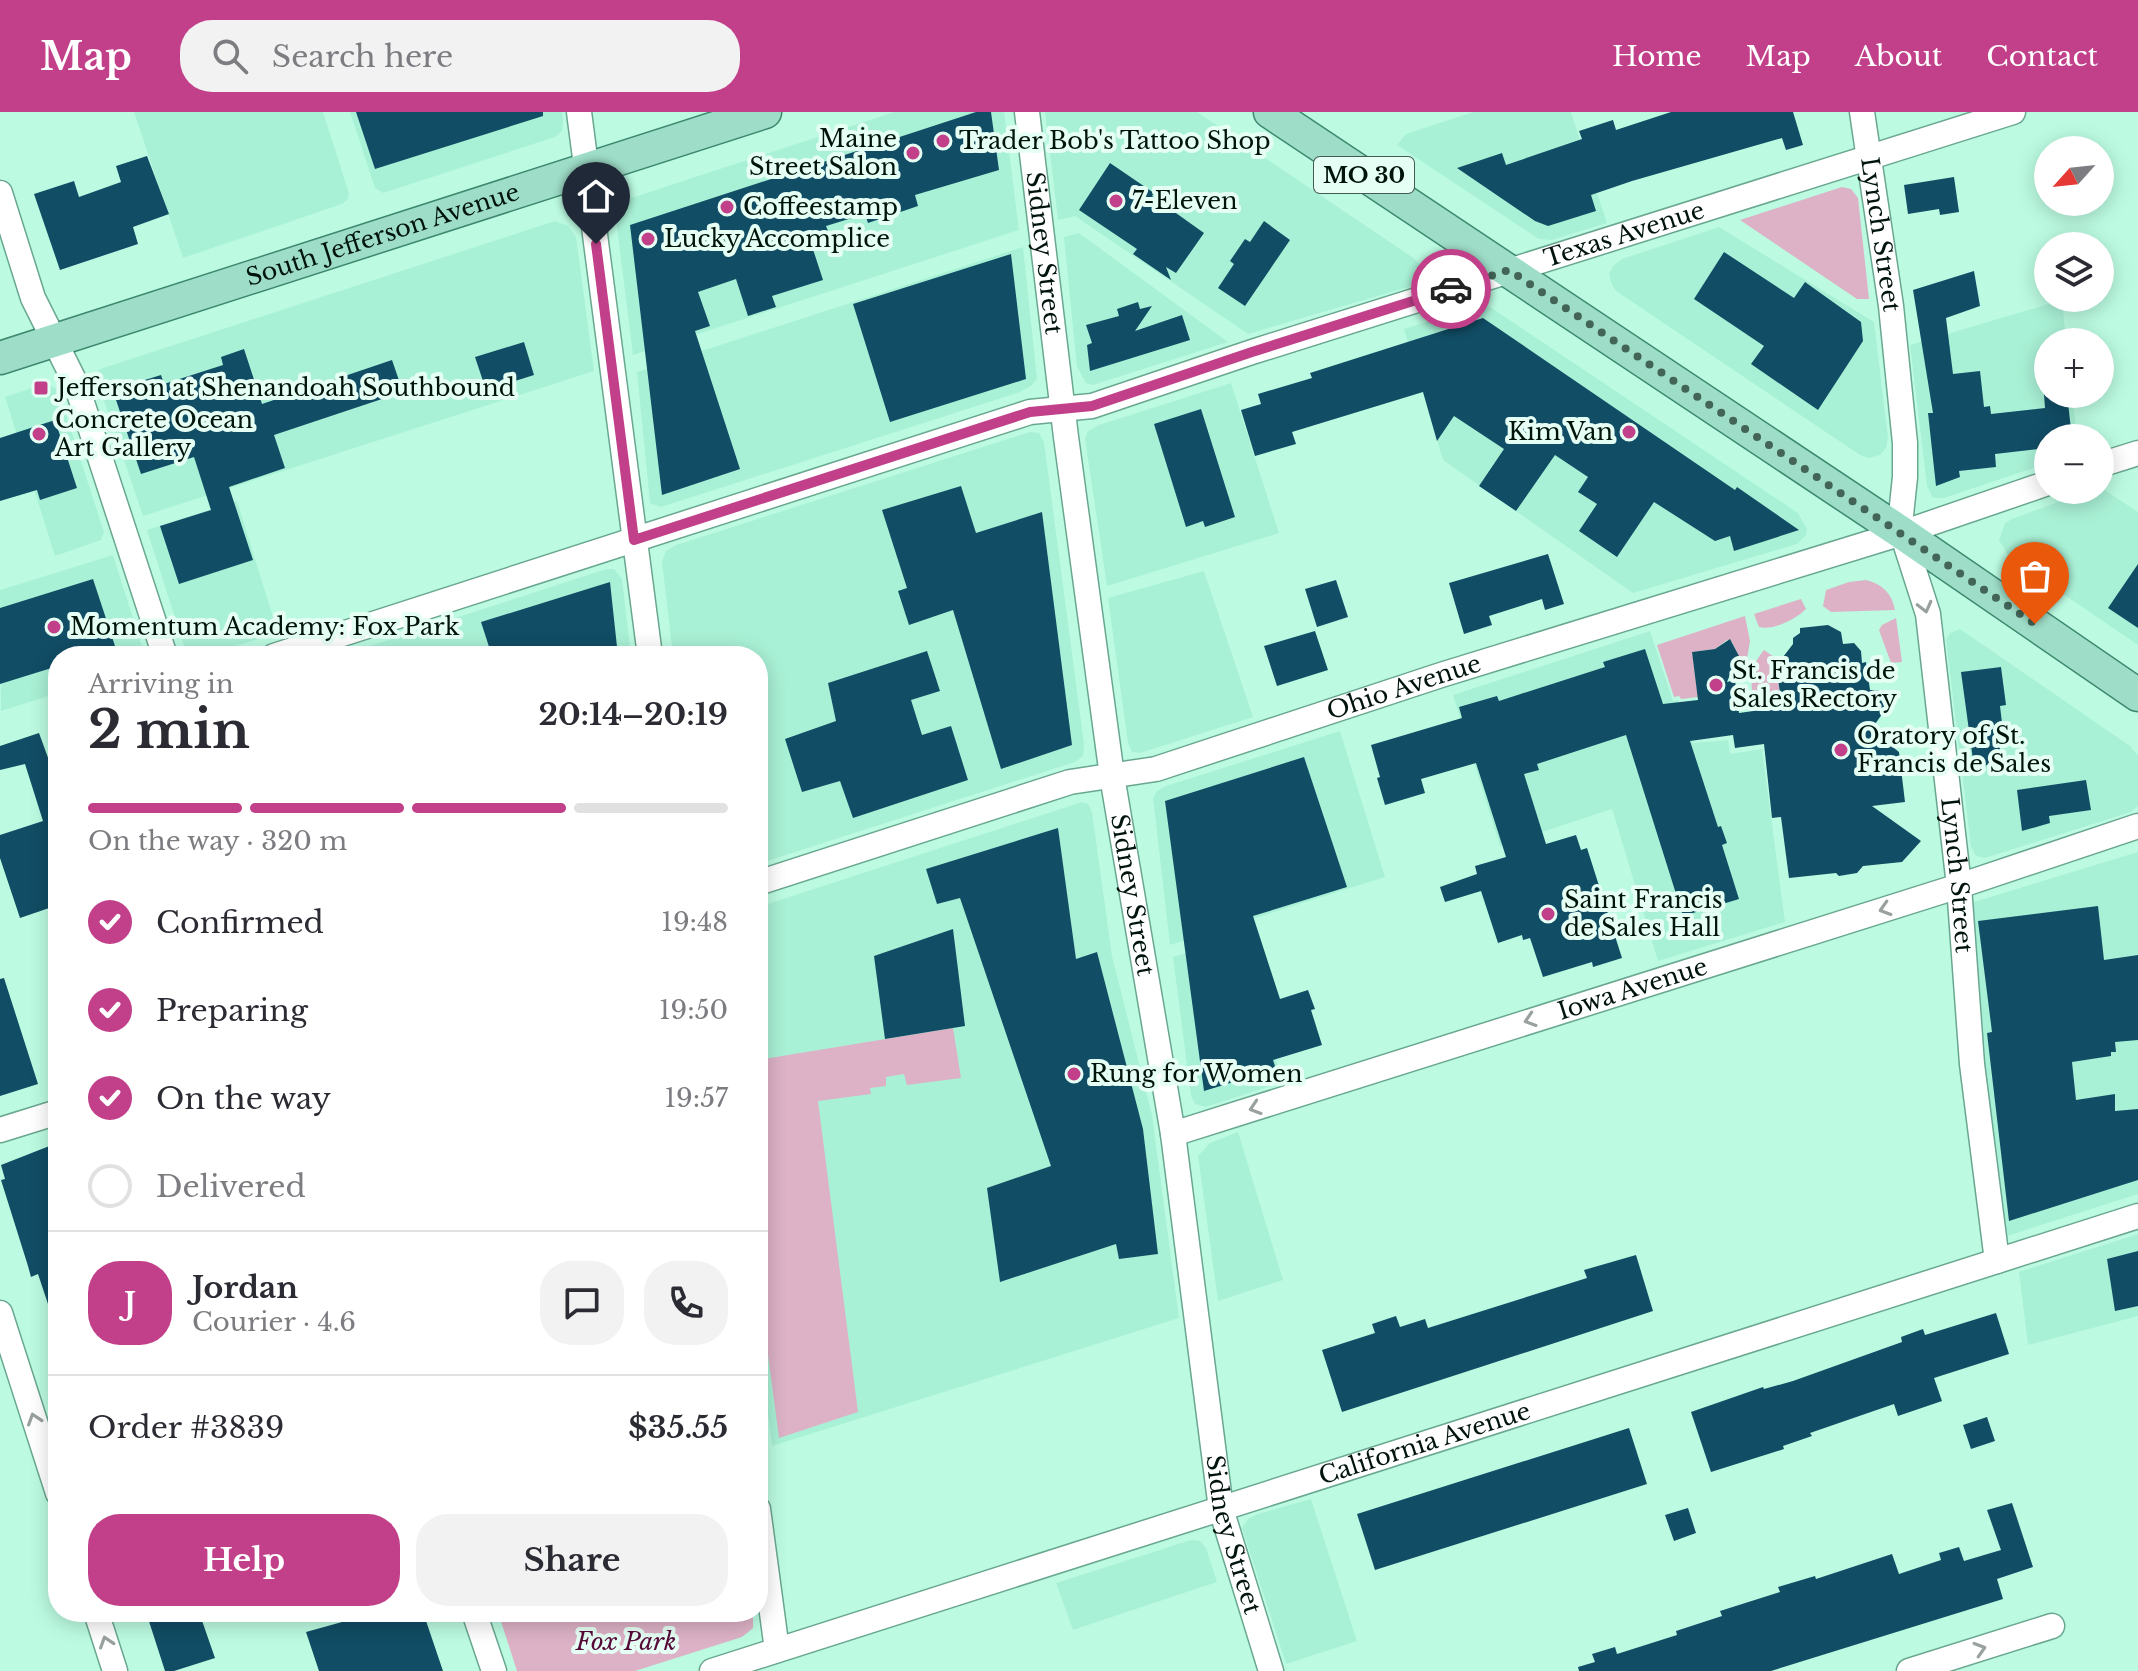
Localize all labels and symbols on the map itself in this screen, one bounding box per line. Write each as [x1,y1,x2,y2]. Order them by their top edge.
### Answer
place label: Maine Street Salon [749,124,897,181]
place label: Trader Bob's Tattoo Shop [959,126,1270,155]
marker: Trader Bob's Tattoo Shop [934,132,952,150]
north arrow [2034,136,2114,216]
marker: Maine Street Salon [904,144,922,162]
street label: Lynch Street [1855,155,1907,313]
road number: MO 30 [1314,157,1414,193]
pin [562,162,630,244]
street label: Sidney Street [1020,170,1069,336]
street label: South Jefferson Avenue [242,177,523,292]
place label: 7-Eleven [1132,186,1238,215]
place label: Coffeestamp [743,192,898,221]
marker: 7-Eleven [1107,192,1125,210]
street label: Texas Avenue [1540,195,1708,273]
marker: Coffeestamp [718,198,736,216]
place label: Lucky Accomplice [664,224,890,253]
marker: Lucky Accomplice [639,230,657,248]
courier [1411,249,1491,329]
place label: Jefferson at Shenandoah Southbound [54,373,515,402]
marker: Jefferson at Shenandoah Southbound [32,379,50,397]
place label: Concrete Ocean Art Gallery [54,405,253,462]
place label: Kim Van [1508,417,1613,446]
marker: Kim Van [1620,423,1638,441]
marker: Concrete Ocean Art Gallery [30,425,48,443]
pin [2001,542,2069,624]
one-way arrow [1916,599,1933,613]
place label: Momentum Academy: Fox Park [70,612,460,641]
marker: Momentum Academy: Fox Park [45,618,63,636]
street label: Ohio Avenue [1323,649,1484,726]
place label: St. Francis de Sales Rectory [1732,656,1898,713]
marker: St. Francis de Sales Rectory [1707,676,1725,694]
place label: Oratory of St. Francis de Sales [1857,721,2051,778]
marker: Oratory of St. Francis de Sales [1832,741,1850,759]
street label: Lynch Street [1935,796,1979,954]
street label: Sidney Street [1105,812,1161,978]
place label: Saint Francis de Sales Hall [1564,885,1723,942]
one-way arrow [1878,900,1892,916]
marker: Saint Francis de Sales Hall [1539,905,1557,923]
street label: Iowa Avenue [1554,951,1711,1026]
one-way arrow [1523,1011,1537,1027]
place label: Rung for Women [1090,1059,1303,1088]
marker: Rung for Women [1065,1065,1083,1083]
one-way arrow [1249,1099,1263,1115]
street label: California Avenue [1315,1396,1534,1490]
one-way arrow [27,1413,43,1426]
street label: Sidney Street [1200,1453,1268,1617]
park label: Fox Park [575,1627,676,1656]
one-way arrow [99,1635,115,1649]
one-way arrow [1973,1642,1987,1658]

